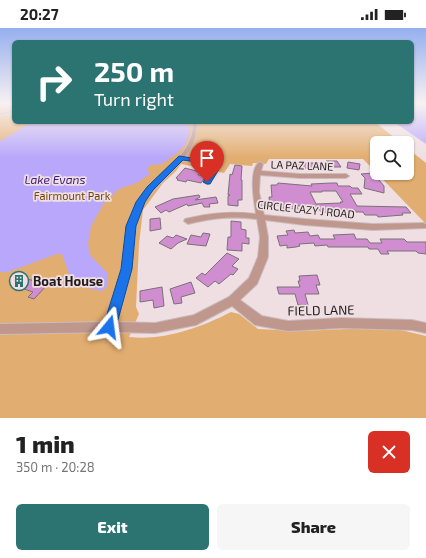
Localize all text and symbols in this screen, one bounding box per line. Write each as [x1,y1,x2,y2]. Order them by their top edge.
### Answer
text: 20:27 [20,5,59,23]
text: 250 m [94,54,174,88]
icon: right [28,56,80,108]
text: Turn right [94,88,174,110]
map controls [370,136,414,180]
button: search [370,136,414,180]
pin [190,141,224,182]
icon: arrive [196,147,218,169]
street label: LA PAZ LANE [270,157,334,173]
water label: Lake Evans [24,172,86,186]
park label: Fairmount Park [34,189,111,202]
street label: CIRCLE LAZY J ROAD [257,197,355,221]
building icon: Boat House [8,270,30,292]
place label: Boat House [33,273,103,289]
street label: FIELD LANE [287,301,355,319]
position arrow [88,306,130,348]
text: 1 min [16,429,75,458]
button: close [368,431,410,473]
text: 350 m · 20:28 [16,459,95,475]
button: Exit [16,504,209,550]
button: Share [217,504,410,550]

